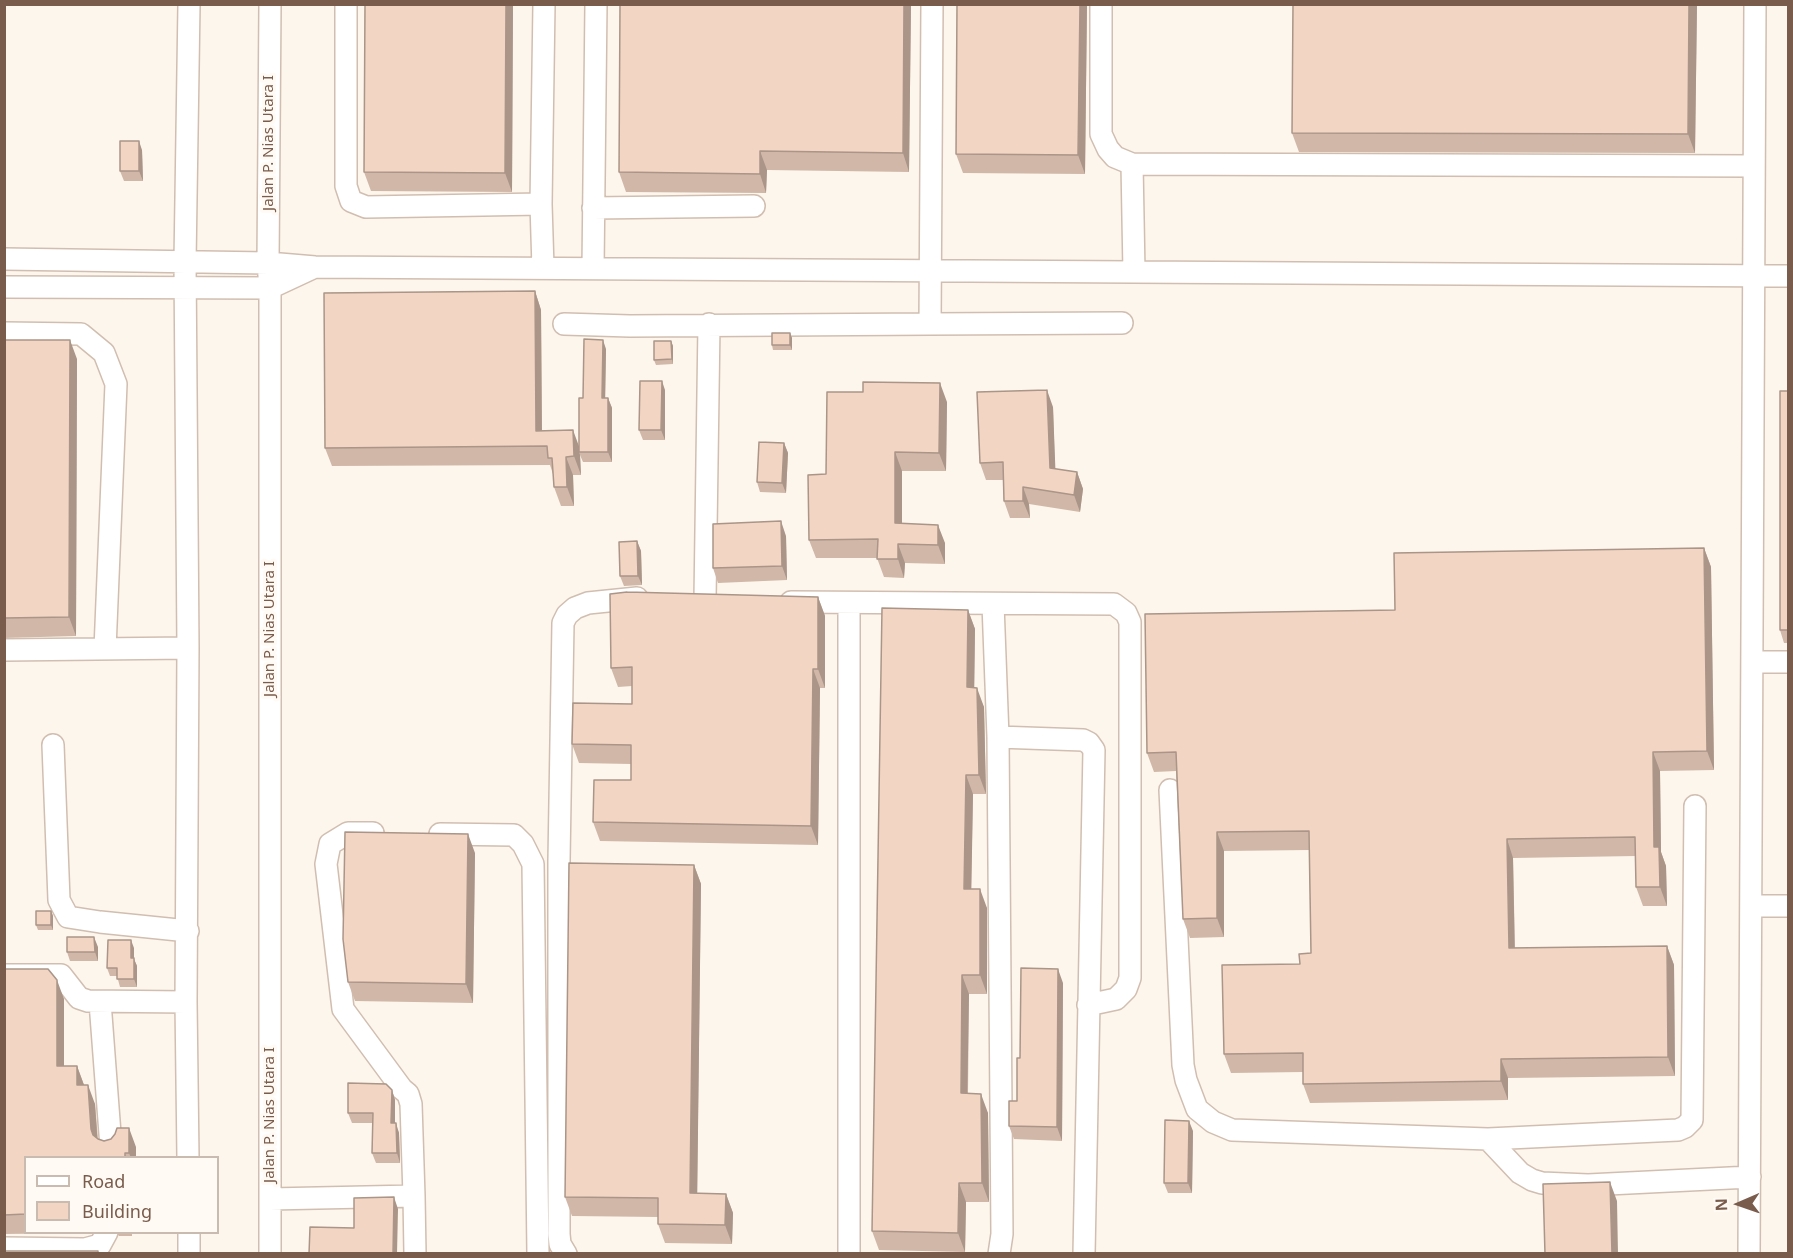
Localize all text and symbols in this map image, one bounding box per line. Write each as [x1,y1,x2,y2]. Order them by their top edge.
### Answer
street label: Jalan P. Nias Utara I [260,75,278,211]
street label: Jalan P. Nias Utara I [261,561,279,697]
street label: Jalan P. Nias Utara I [261,1047,279,1183]
legend [24,1156,219,1234]
text: Road [82,1169,125,1193]
north arrow [1709,1174,1769,1234]
text: N [1710,1198,1732,1212]
text: Building [82,1199,152,1223]

